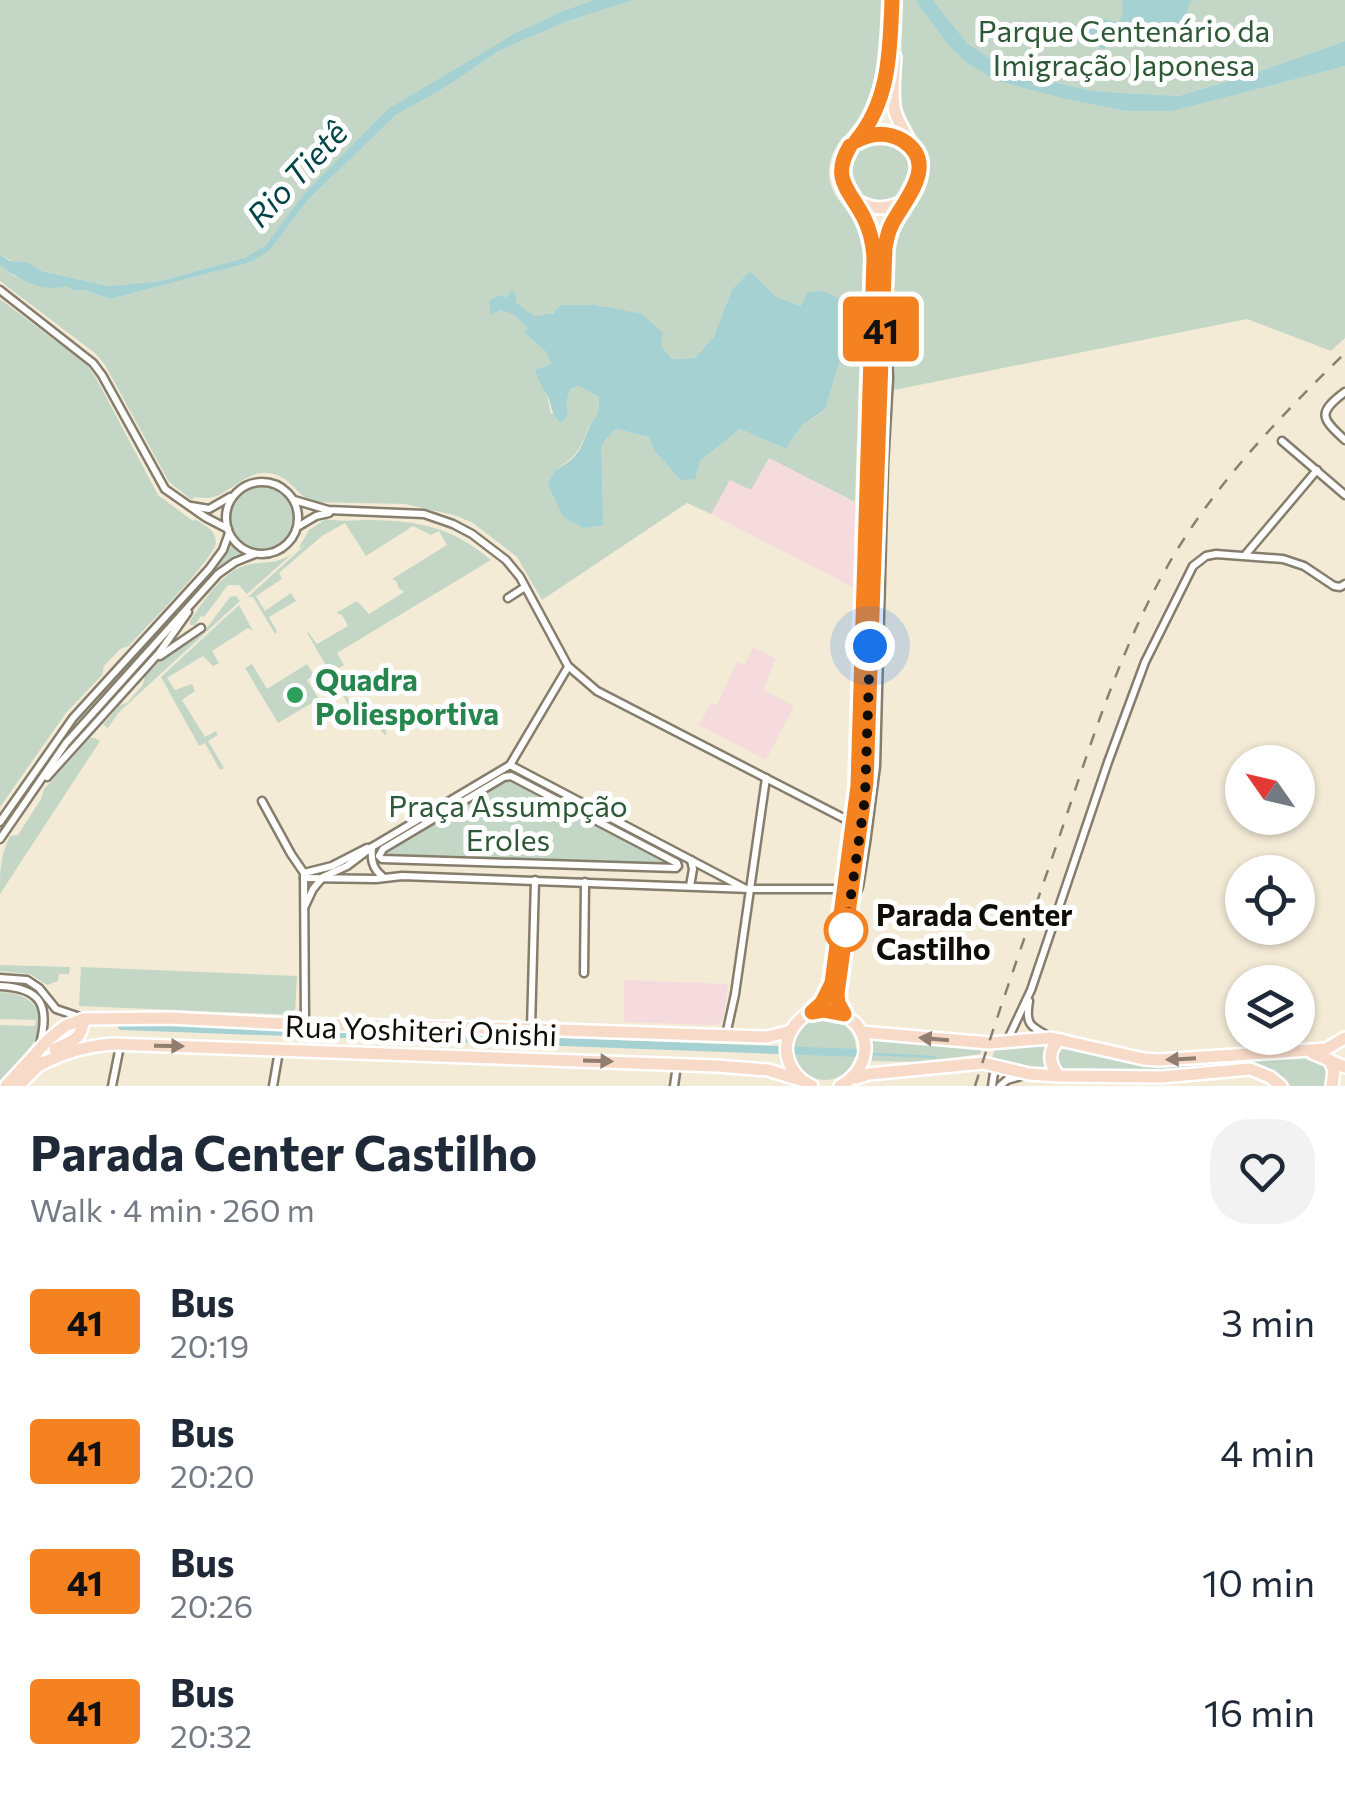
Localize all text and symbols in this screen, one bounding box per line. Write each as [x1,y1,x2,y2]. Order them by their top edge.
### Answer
park label: Parque Centenário da Imigração Japonesa [978,11,1270,82]
water label: Rio Tietê [237,112,355,234]
line badge: 41 [836,296,926,362]
text: 41 [863,308,899,351]
your location [845,621,895,671]
place label: Quadra Poliesportiva [315,660,499,731]
marker: Quadra Poliesportiva [284,684,306,706]
north arrow [1225,745,1315,835]
map controls [1225,745,1315,1055]
park label: Praça Assumpção Eroles [388,786,628,857]
button: locate [1225,855,1315,945]
place label: Parada Center Castilho [876,895,1073,966]
marker: Parada Center Castilho [825,909,867,951]
button: layers [1225,965,1315,1055]
street label: Rua Yoshiteri Onishi [284,1006,558,1052]
one-way arrow [917,1030,949,1046]
one-way arrow [153,1038,185,1054]
one-way arrow [1164,1051,1196,1067]
one-way arrow [583,1054,615,1070]
button: heart [1210,1119,1315,1224]
text: Parada Center Castilho [30,1122,537,1181]
text: Walk · 4 min · 260 m [30,1189,315,1229]
text: Bus [170,1278,235,1325]
text: 3 min [1221,1298,1315,1345]
text: 41 [67,1300,103,1343]
text: 20:19 [170,1325,249,1365]
text: Bus [170,1408,235,1455]
text: 4 min [1220,1428,1315,1475]
text: 41 [67,1430,103,1473]
text: 20:20 [170,1455,255,1495]
text: Bus [170,1538,235,1585]
text: 10 min [1202,1558,1315,1605]
text: 41 [67,1560,103,1603]
text: 20:26 [170,1585,253,1625]
text: Bus [170,1668,235,1715]
text: 16 min [1204,1688,1315,1735]
text: 41 [67,1690,103,1733]
text: 20:32 [170,1715,252,1755]

